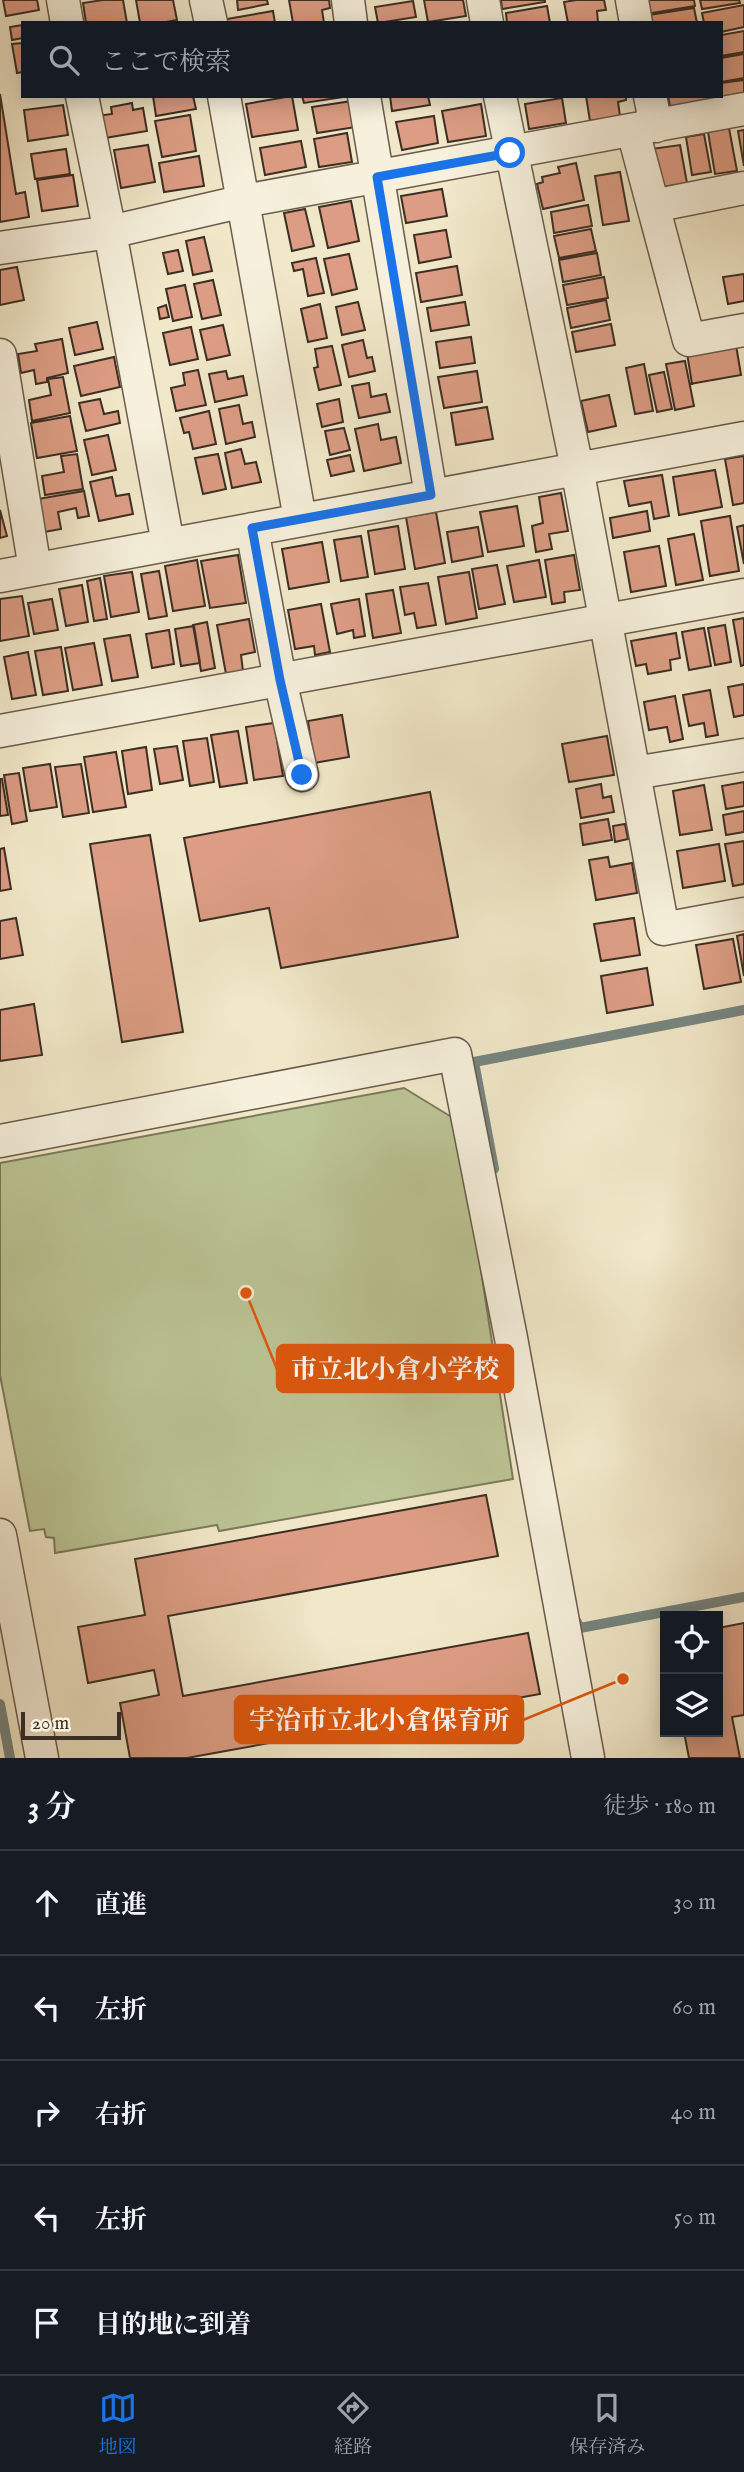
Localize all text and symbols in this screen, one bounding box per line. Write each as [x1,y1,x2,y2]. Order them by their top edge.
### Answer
search box [21,21,723,98]
icon: search [45,41,83,79]
text: ここで検索 [101,46,231,79]
route start [494,137,525,168]
route end [286,759,317,790]
callout: 市立北小倉小学校 [277,1345,513,1392]
text: 市立北小倉小学校 [291,1354,499,1387]
map controls [660,1611,723,1737]
button: locate [660,1611,723,1674]
button: layers [660,1674,723,1737]
callout: 宇治市立北小倉保育所 [235,1696,523,1743]
text: 宇治市立北小倉保育所 [249,1705,509,1738]
scale bar [21,1709,121,1741]
text: 20 m [32,1712,69,1736]
text: 3 分 [28,1789,76,1827]
text: 徒歩 · 180 m [603,1792,716,1821]
icon: ahead [28,1884,66,1922]
text: 30 m [673,1888,716,1917]
text: 直進 [95,1889,147,1922]
icon: left [28,1989,66,2027]
text: 60 m [672,1993,716,2022]
text: 左折 [95,1994,147,2027]
icon: right [28,2094,66,2132]
text: 40 m [671,2098,716,2127]
text: 右折 [95,2099,147,2132]
icon: left [28,2199,66,2237]
text: 50 m [674,2203,716,2232]
text: 左折 [95,2204,147,2237]
icon: arrive [28,2304,66,2342]
text: 目的地に到着 [95,2309,251,2342]
tab: 地図 [99,2389,137,2460]
tab: 経路 [334,2389,372,2460]
tab: 保存済み [569,2389,645,2460]

